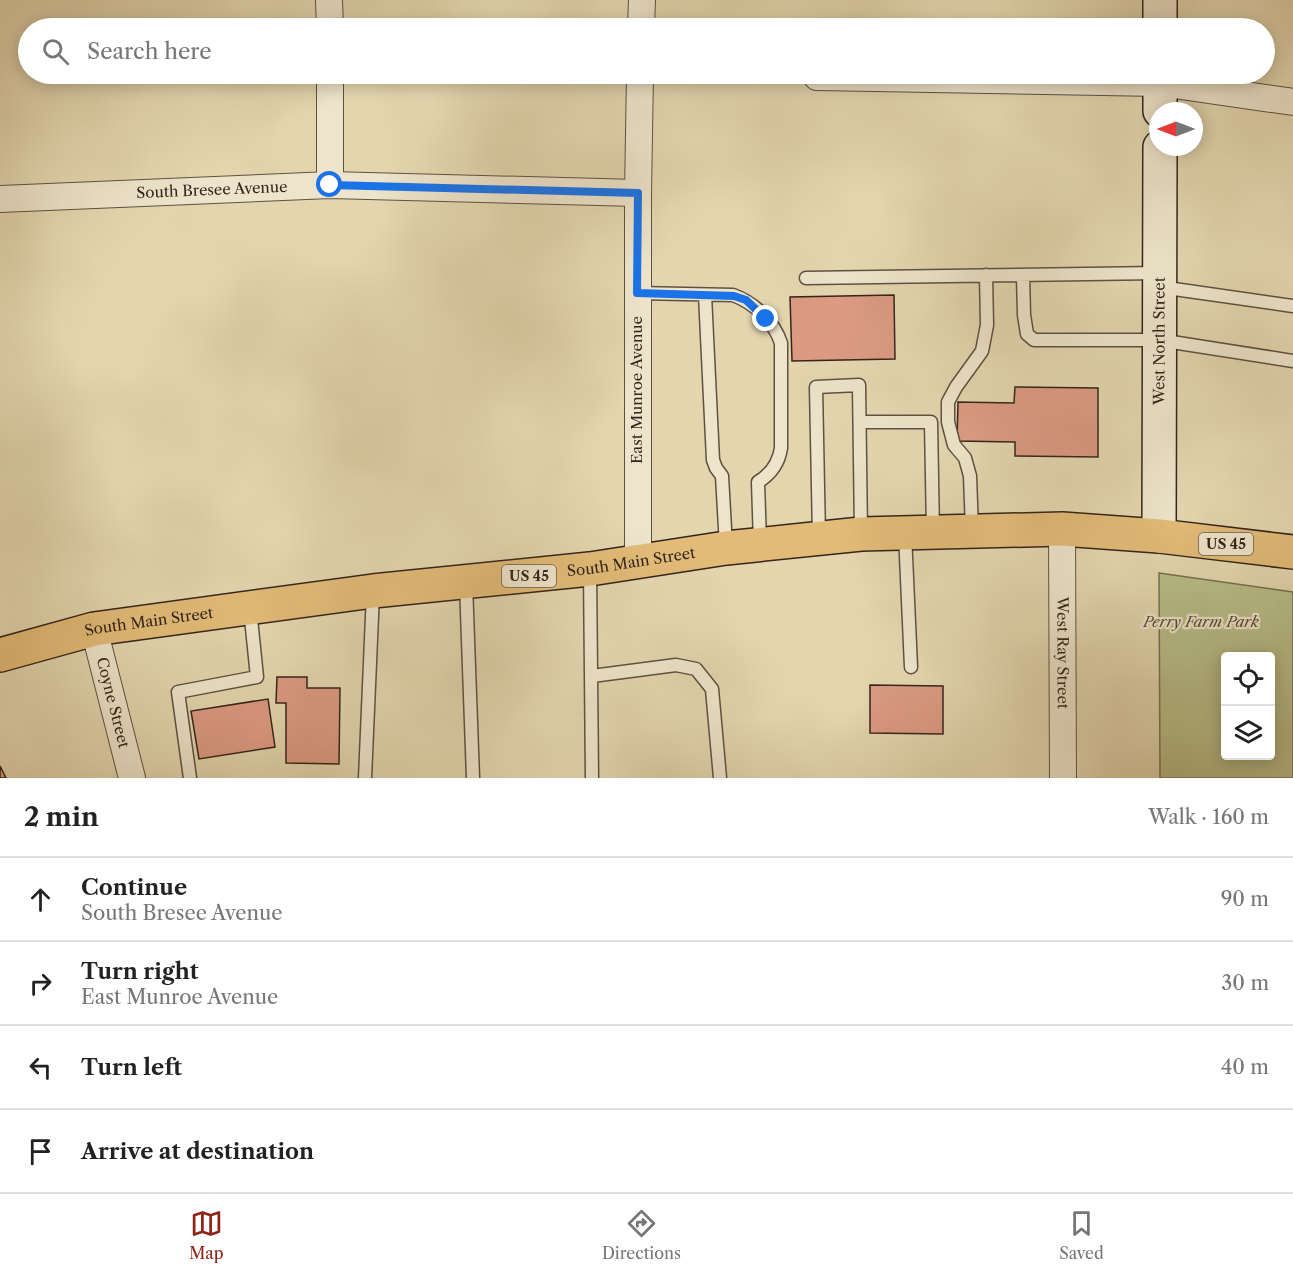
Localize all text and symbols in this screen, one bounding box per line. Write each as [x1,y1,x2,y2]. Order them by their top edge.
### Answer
search box [18,18,1275,84]
icon: search [39,35,72,68]
text: Search here [87,38,212,65]
north arrow [1149,102,1203,156]
route start [316,171,342,197]
street label: South Bresee Avenue [136,177,288,202]
street label: West North Street [1149,276,1169,406]
route end [752,305,778,331]
street label: East Munroe Avenue [627,316,646,464]
road number: US 45 [1199,533,1253,555]
street label: South Main Street [566,543,697,580]
road number: US 45 [502,565,556,587]
street label: West Ray Street [1053,596,1073,710]
street label: South Main Street [82,603,215,640]
park label: Perry Farm Park [1142,612,1259,631]
map controls [1221,652,1275,760]
button: locate [1221,652,1275,706]
street label: Coyne Street [93,655,134,751]
button: layers [1221,706,1275,760]
text: 2 min [24,801,99,833]
text: Walk · 160 m [1148,805,1269,829]
text: Continue [81,874,187,901]
icon: ahead [24,883,57,916]
text: 90 m [1221,887,1269,911]
text: South Bresee Avenue [81,901,282,925]
text: Turn right [81,958,199,985]
icon: right [24,967,57,1000]
text: 30 m [1221,971,1269,995]
text: East Munroe Avenue [81,985,278,1009]
icon: left [24,1051,57,1084]
text: Turn left [81,1054,182,1081]
text: 40 m [1221,1055,1269,1079]
icon: arrive [24,1135,57,1168]
text: Arrive at destination [81,1138,314,1165]
tab: Map [189,1207,224,1263]
tab: Directions [602,1207,681,1263]
tab: Saved [1059,1207,1104,1263]

